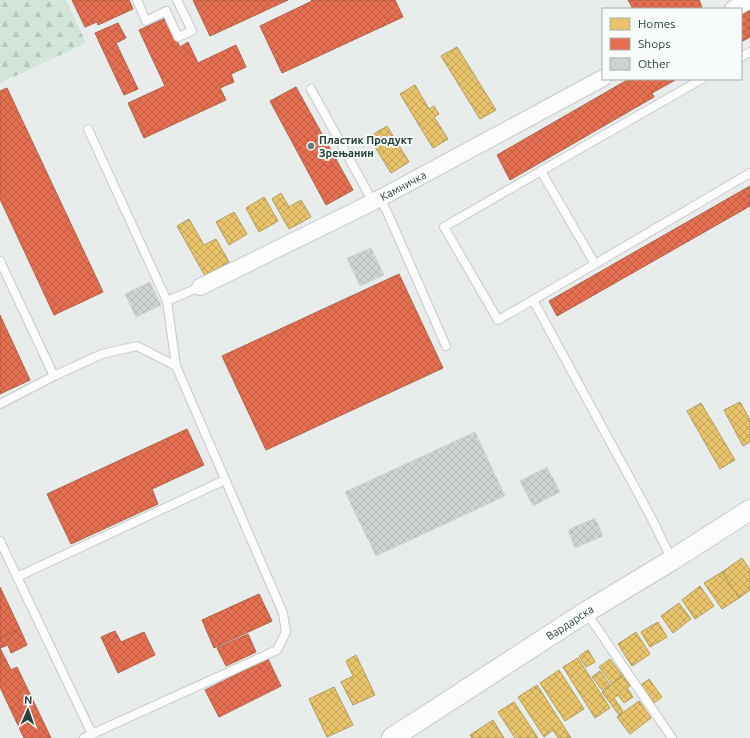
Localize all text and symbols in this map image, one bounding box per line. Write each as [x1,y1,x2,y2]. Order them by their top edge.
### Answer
legend [602,8,742,80]
text: Homes [638,17,676,30]
text: Shops [638,37,670,50]
text: Other [638,57,671,70]
place label: Пластик Продукт Зрењанин [319,134,413,159]
marker: Пластик Продукт Зрењанин [306,141,316,151]
street label: Камничка [378,169,428,203]
street label: Вардарска [544,603,596,642]
north arrow [8,690,48,730]
text: N [24,694,33,706]

